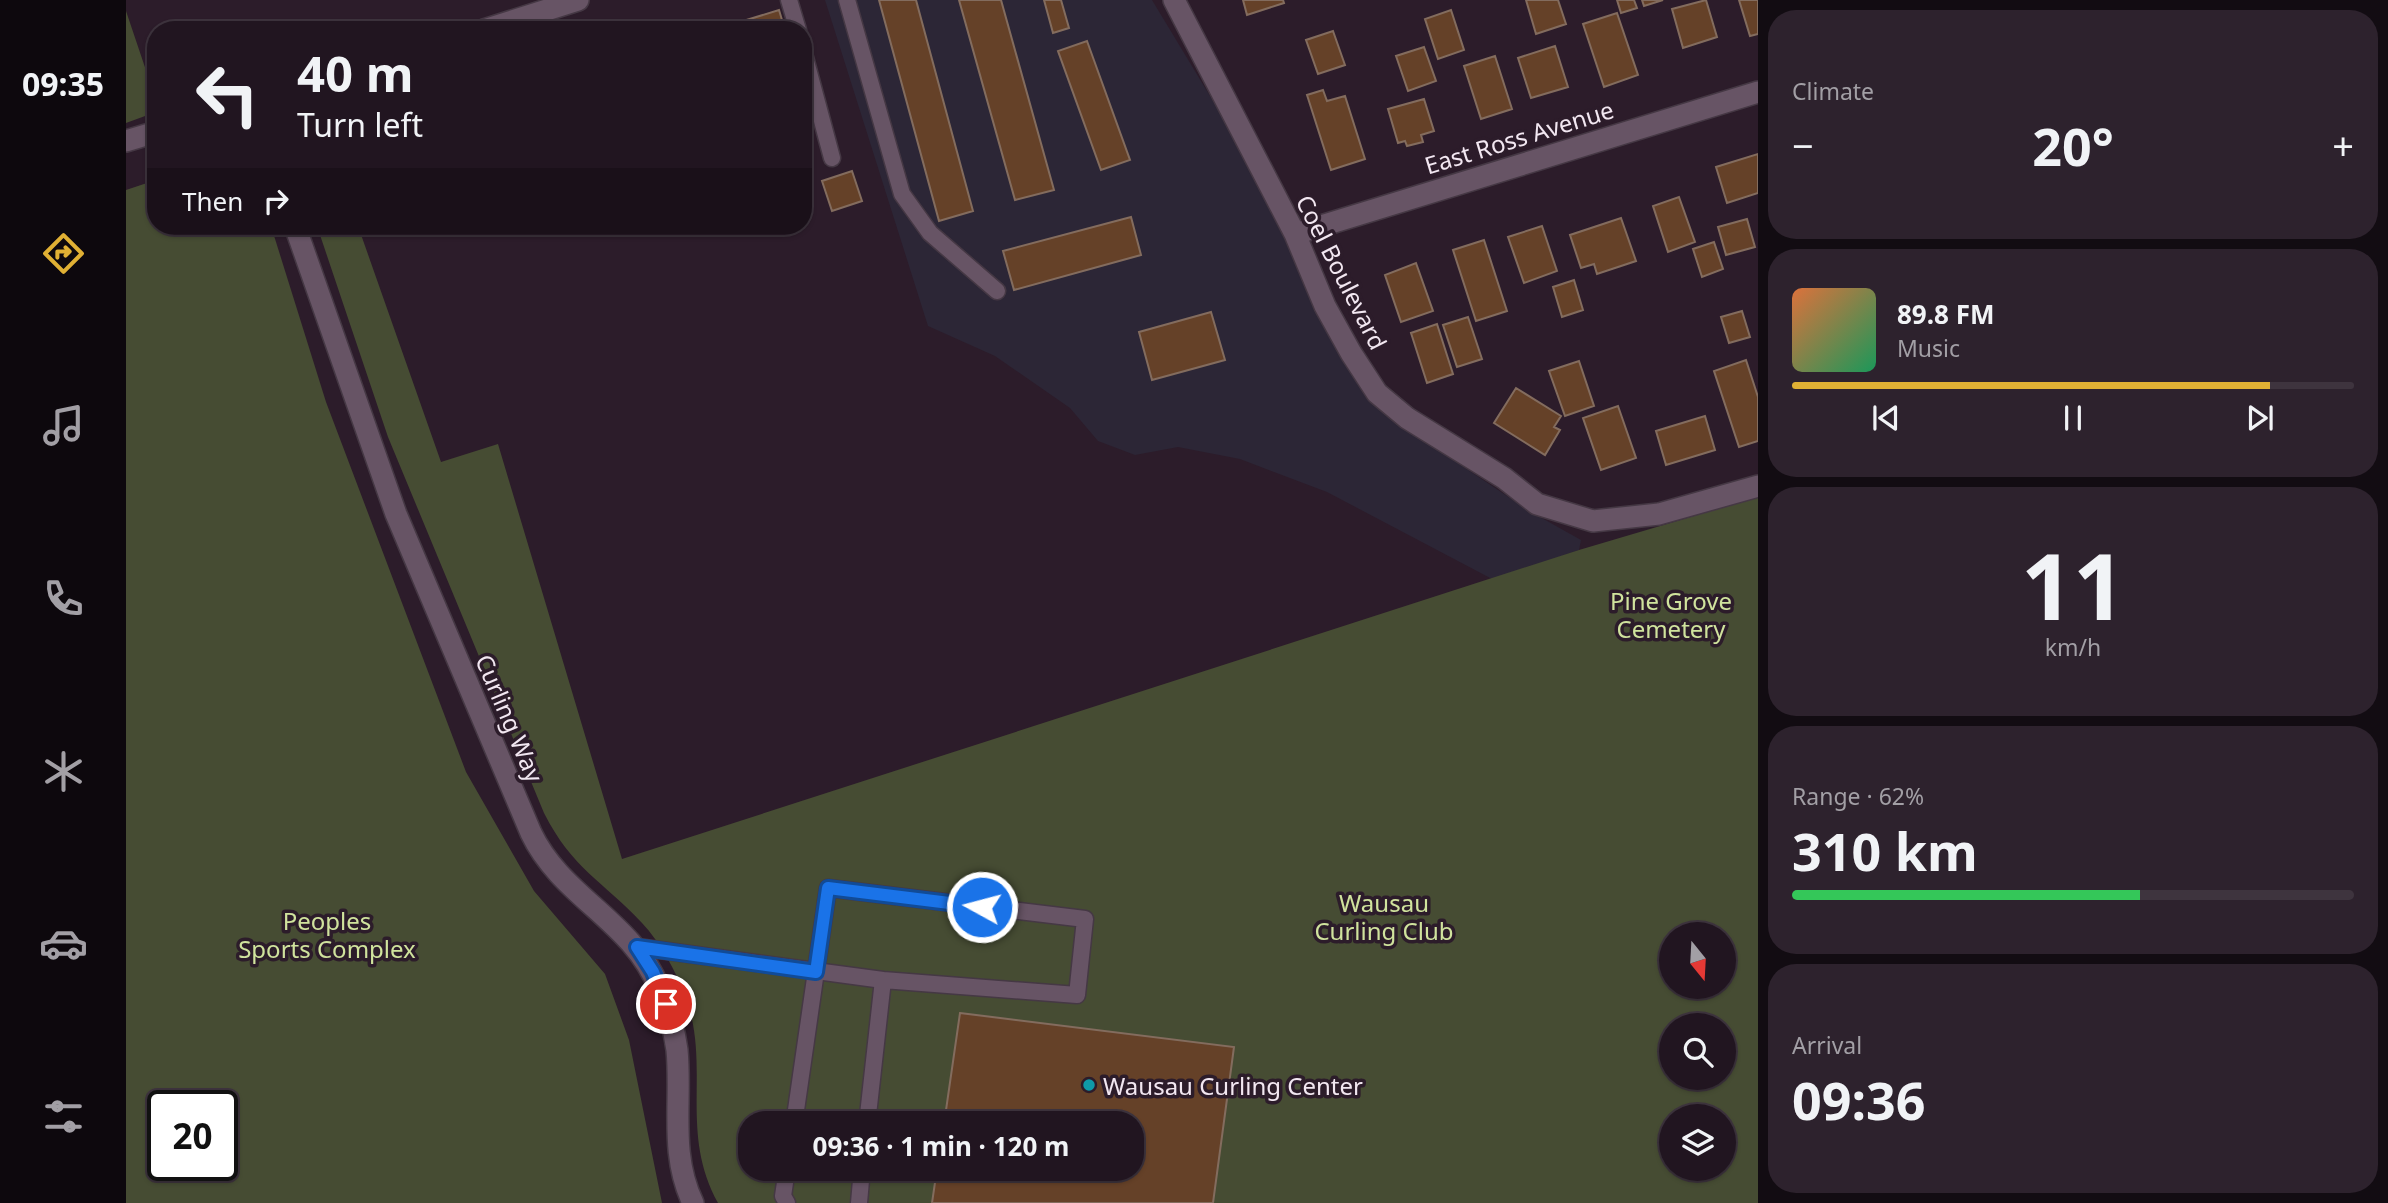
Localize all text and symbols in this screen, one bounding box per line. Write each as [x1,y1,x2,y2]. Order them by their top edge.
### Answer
text: 40 m [297,40,414,106]
icon: left [182,49,273,140]
text: 09:35 [22,62,104,105]
text: Climate [1792,75,1874,107]
street label: East Ross Avenue [1420,93,1618,181]
text: Turn left [297,103,423,146]
text: 20° [2032,110,2114,181]
text: − [1792,119,1814,171]
text: + [2332,119,2354,171]
icon: right [257,182,295,220]
text: Then [182,183,243,219]
street label: Coel Boulevard [1289,189,1395,355]
icon: directions [39,229,88,278]
text: 89.8 FM [1897,296,1994,332]
text: Music [1897,332,1960,364]
icon: previous [1867,399,1905,437]
icon: pause [2054,399,2092,437]
icon: next [2241,399,2279,437]
icon: music [39,401,88,450]
text: 11 [2021,523,2125,647]
icon: phone [39,574,88,623]
park label: Pine Grove Cemetery [1610,584,1732,645]
text: km/h [2045,631,2101,663]
street label: Curling Way [468,649,552,788]
icon: climate [39,747,88,796]
text: Range · 62% [1792,780,1924,812]
text: 310 km [1792,815,1978,886]
position arrow [945,870,1019,944]
park label: Wausau Curling Club [1314,886,1454,947]
park label: Peoples Sports Complex [238,904,416,965]
icon: car [39,919,88,968]
north arrow [1659,922,1736,999]
map controls [1659,922,1736,1181]
pin [636,974,696,1034]
icon: arrive [647,985,685,1023]
button: search [1659,1013,1736,1090]
text: Arrival [1792,1029,1862,1061]
text: 09:36 [1792,1064,1926,1135]
place label: Wausau Curling Center [1103,1069,1363,1102]
marker: Wausau Curling Center [1081,1077,1097,1093]
speed limit sign: 20 [147,1090,238,1181]
icon: filters [39,1092,88,1141]
button: layers [1659,1104,1736,1181]
text: 09:36 · 1 min · 120 m [813,1128,1069,1164]

